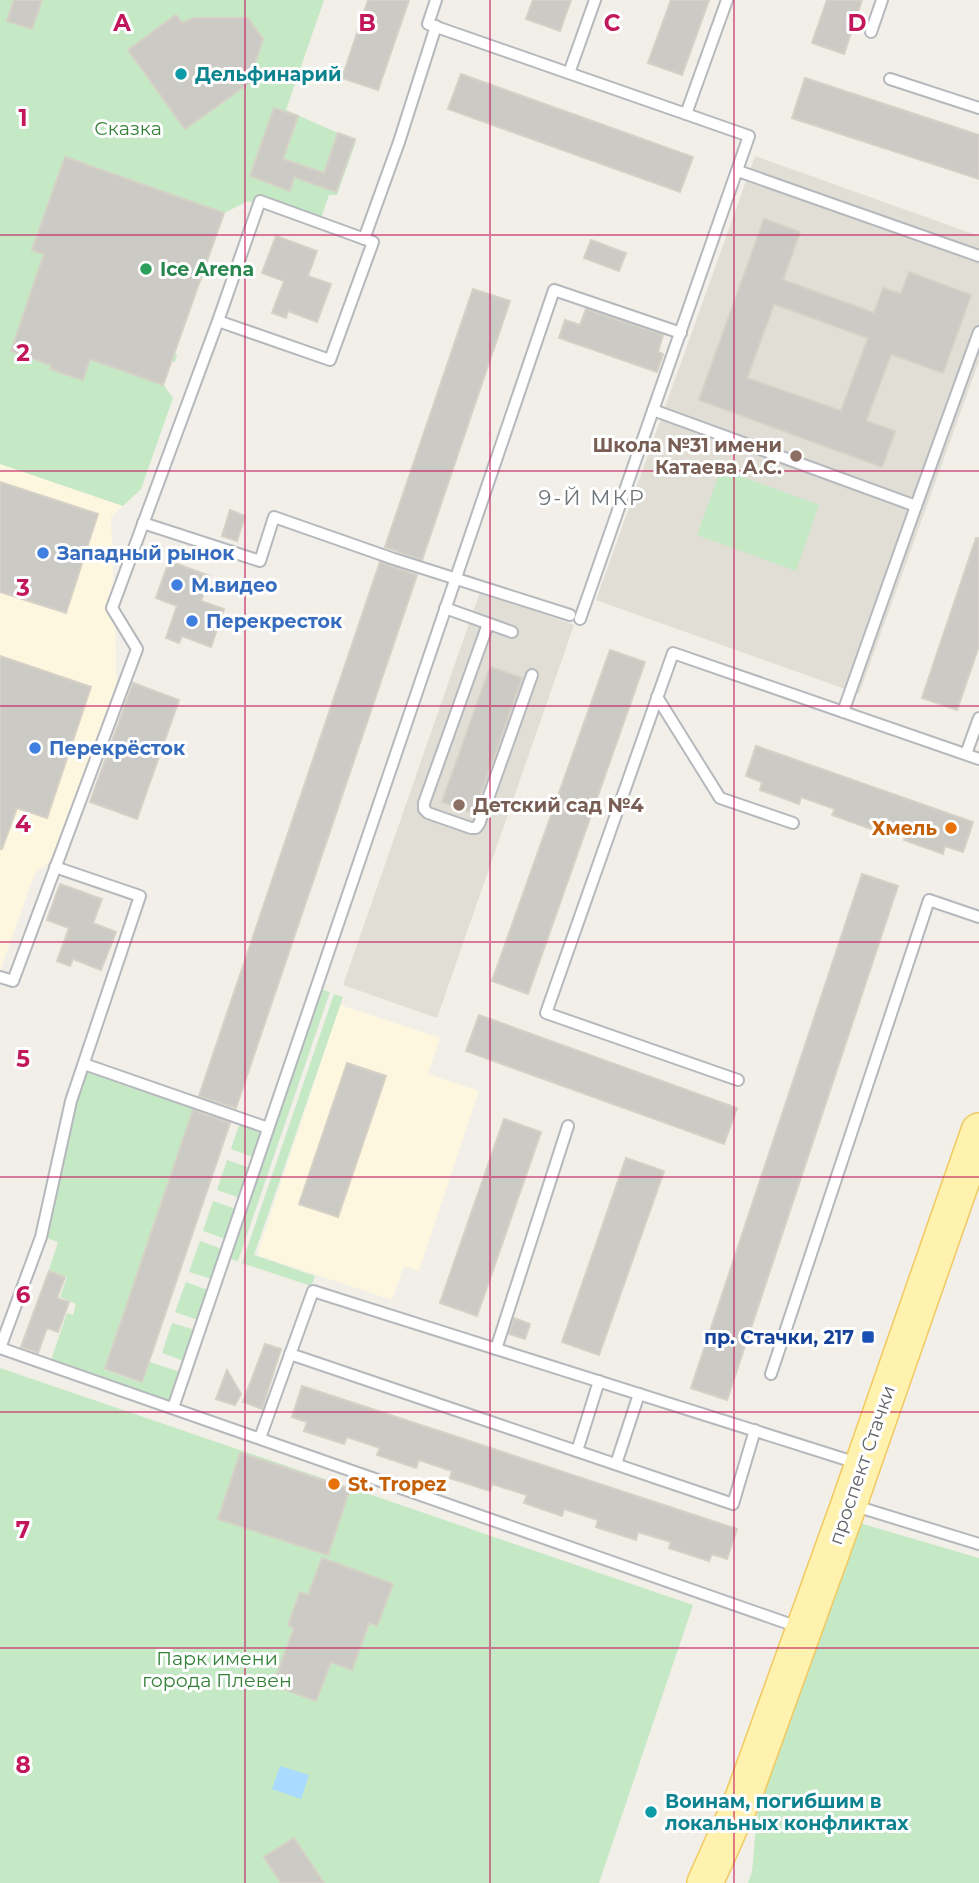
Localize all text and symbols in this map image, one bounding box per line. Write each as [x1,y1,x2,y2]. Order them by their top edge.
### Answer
text: A [112,9,131,37]
text: B [358,9,376,37]
text: C [604,9,621,37]
text: D [848,9,867,37]
place label: Дельфинарий [195,63,341,86]
marker: Дельфинарий [173,66,189,82]
text: 1 [18,104,28,132]
park label: Сказка [94,117,162,140]
place label: Ice Arena [160,258,254,281]
marker: Ice Arena [138,261,154,277]
text: 2 [16,339,30,367]
place label: Школа №31 имени Катаева А.С. [592,434,782,479]
marker: Школа №31 имени Катаева А.С. [788,448,804,464]
district label: 9-Й МКР [538,485,646,510]
place label: Западный рынок [56,542,235,565]
marker: Западный рынок [35,545,51,561]
text: 3 [15,574,30,602]
place label: М.видео [191,574,278,597]
marker: М.видео [169,577,185,593]
place label: Перекресток [206,610,343,633]
marker: Перекресток [184,613,200,629]
place label: Перекрёсток [49,737,186,760]
marker: Перекрёсток [27,740,43,756]
place label: Детский сад №4 [473,794,644,817]
marker: Детский сад №4 [451,797,467,813]
text: 4 [15,810,31,838]
place label: Хмель [872,817,937,840]
marker: Хмель [943,820,959,836]
text: 5 [16,1045,30,1073]
text: 6 [16,1281,31,1309]
place label: пр. Стачки, 217 [704,1326,854,1349]
marker: пр. Стачки, 217 [860,1329,876,1345]
street label: проспект Стачки [824,1382,900,1548]
place label: St. Tropez [348,1473,446,1496]
marker: St. Tropez [326,1476,342,1492]
text: 7 [16,1516,30,1544]
park label: Парк имени города Плевен [142,1647,292,1692]
text: 8 [15,1751,31,1779]
place label: Воинам, погибшим в локальных конфликтах [665,1790,909,1835]
marker: Воинам, погибшим в локальных конфликтах [643,1804,659,1820]

